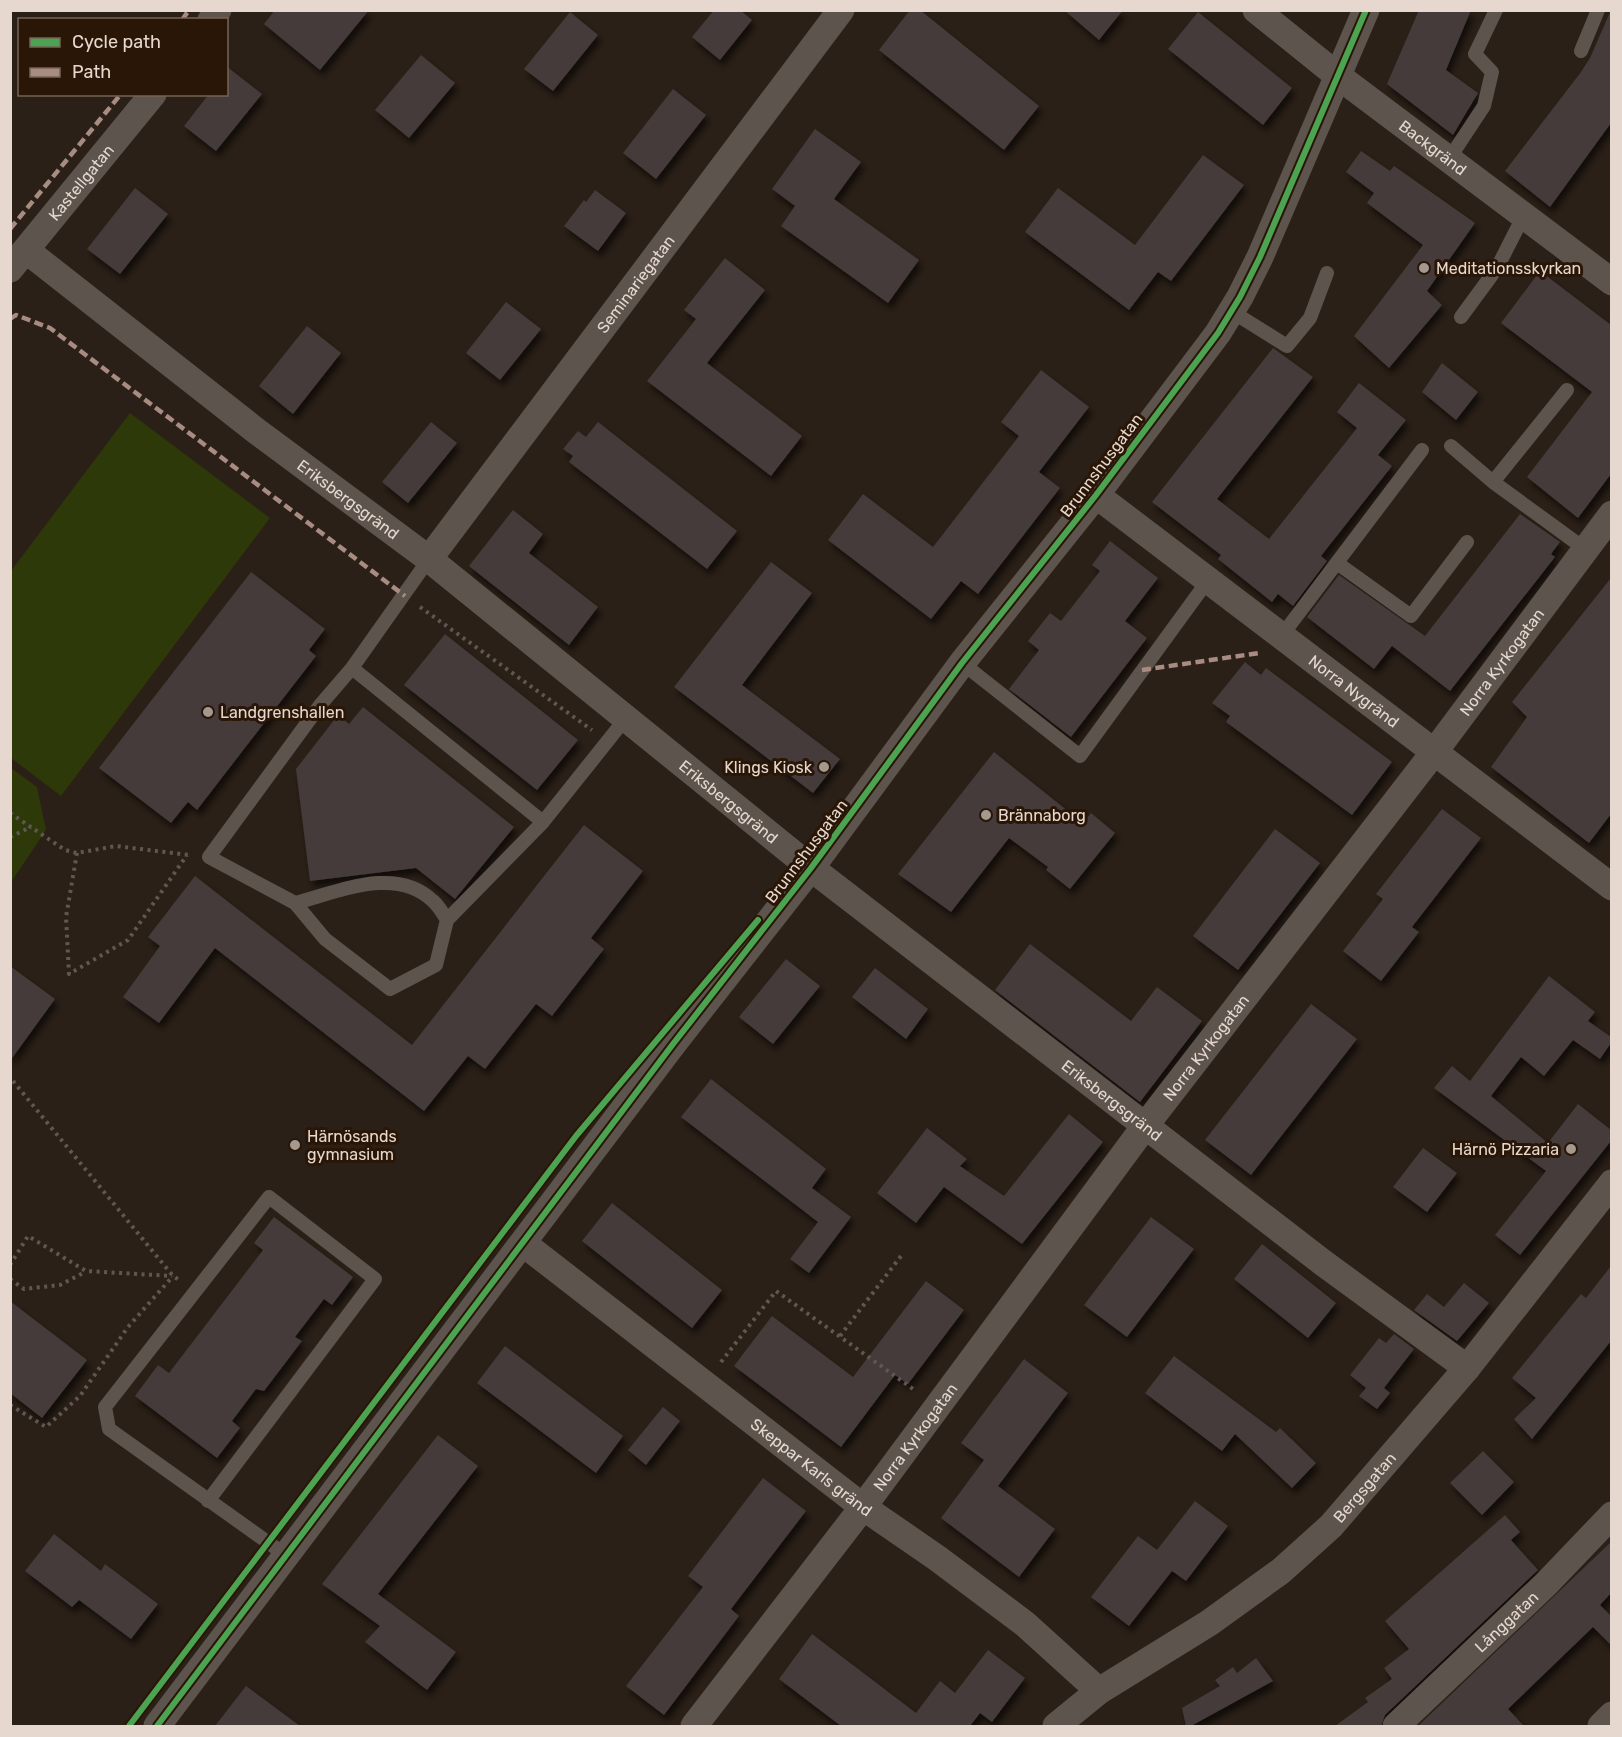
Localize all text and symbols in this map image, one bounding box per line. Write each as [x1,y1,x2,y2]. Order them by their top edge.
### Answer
legend [18,18,228,96]
text: Cycle path [72,31,161,53]
text: Path [72,61,111,83]
street label: Backgränd [1395,116,1470,179]
street label: Kastellgatan [45,141,118,224]
street label: Seminariegatan [593,231,679,337]
place label: Meditationsskyrkan [1436,259,1581,278]
marker: Meditationsskyrkan [1417,261,1431,275]
street label: Brunnshusgatan [1056,410,1146,521]
street label: Eriksbergsgränd [293,456,403,543]
street label: Norra Kyrkogatan [1456,605,1548,720]
street label: Norra Nygränd [1305,651,1403,732]
place label: Landgrenshallen [220,703,344,722]
marker: Landgrenshallen [201,705,215,719]
street label: Eriksbergsgränd [675,756,782,848]
place label: Klings Kiosk [724,758,813,777]
marker: Klings Kiosk [817,760,831,774]
street label: Brunnshusgatan [761,796,851,907]
place label: Brännaborg [998,806,1086,825]
marker: Brännaborg [979,808,993,822]
street label: Norra Kyrkogatan [1159,991,1253,1105]
street label: Eriksbergsgränd [1058,1056,1166,1145]
place label: Härnösands gymnasium [307,1127,397,1164]
marker: Härnösands gymnasium [288,1138,302,1152]
place label: Härnö Pizzaria [1452,1140,1559,1159]
marker: Härnö Pizzaria [1564,1142,1578,1156]
street label: Norra Kyrkogatan [869,1380,961,1495]
street label: Skeppar Karls gränd [747,1415,876,1520]
street label: Bergsgatan [1329,1449,1400,1527]
street label: Långgatan [1471,1587,1542,1656]

